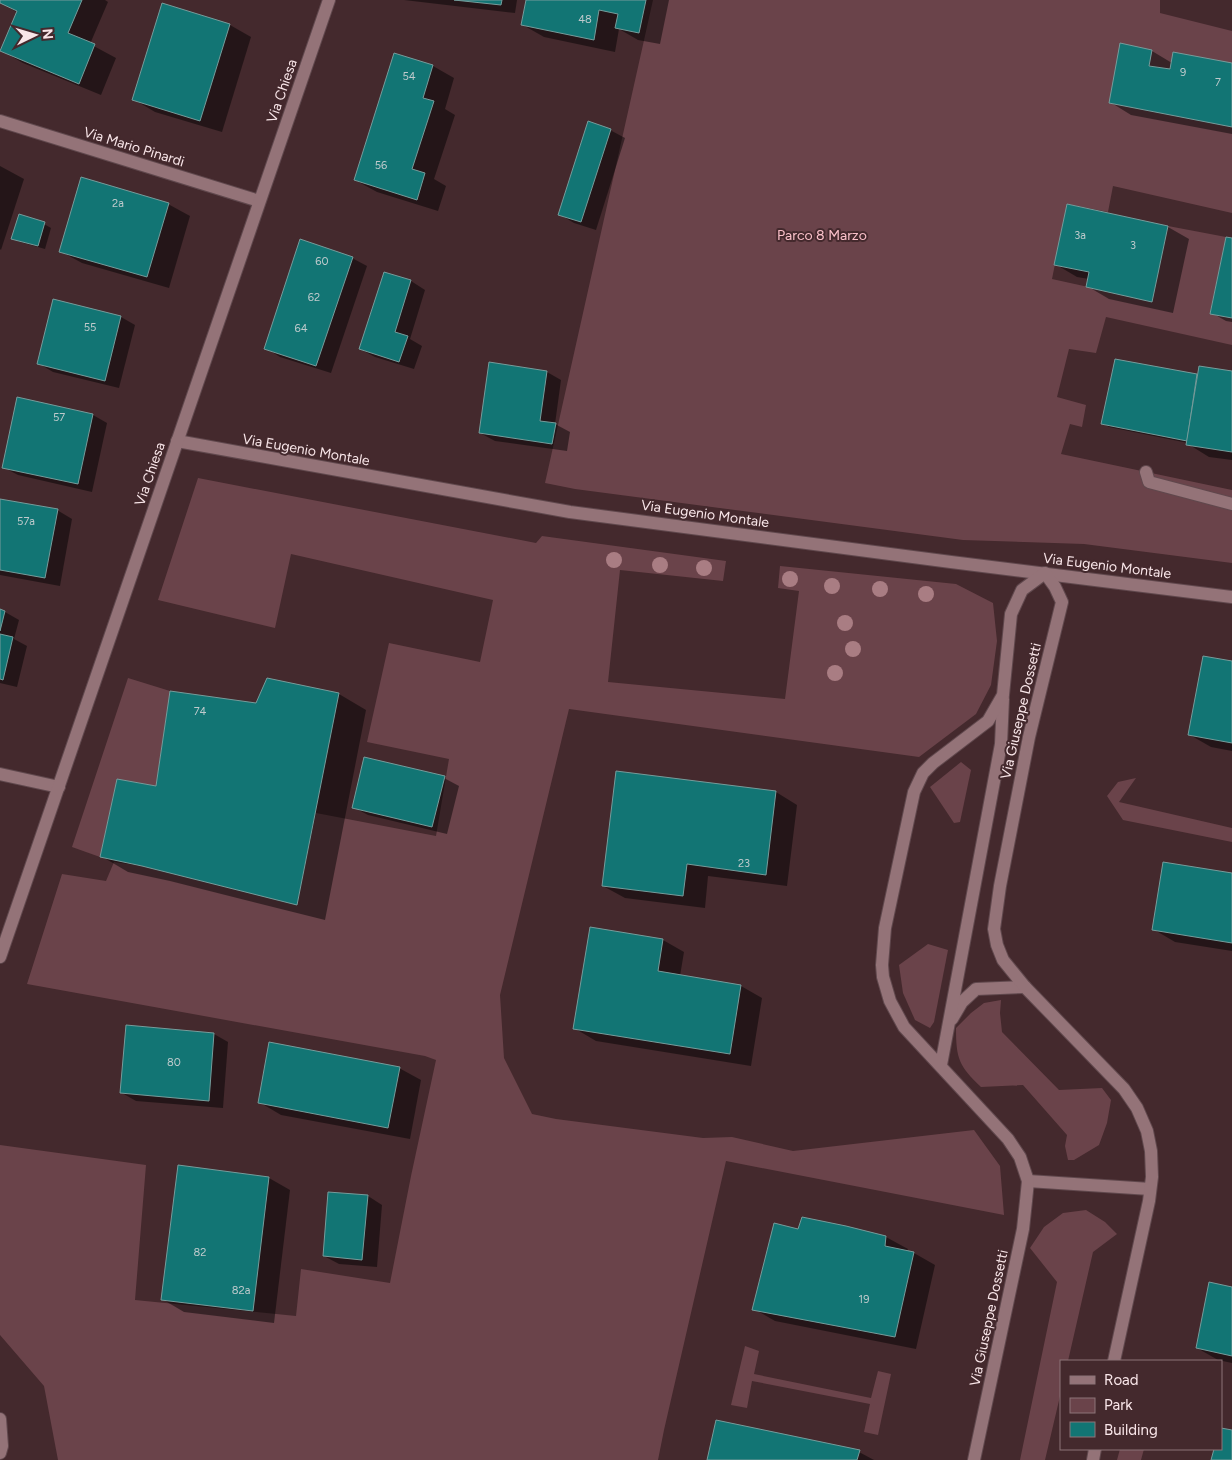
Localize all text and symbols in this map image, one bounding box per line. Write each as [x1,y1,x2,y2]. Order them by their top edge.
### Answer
north arrow [10,10,60,60]
house number: 48 [578,13,592,26]
text: N [39,28,56,40]
street label: Via Chiesa [263,57,301,125]
house number: 9 [1180,66,1186,79]
house number: 54 [402,70,416,83]
house number: 7 [1215,76,1221,89]
street label: Via Mario Pinardi [82,124,186,170]
house number: 56 [375,159,387,172]
house number: 2a [112,197,124,210]
park label: Parco 8 Marzo [777,227,867,244]
house number: 3a [1074,229,1086,242]
house number: 3 [1130,239,1136,252]
house number: 60 [315,255,329,268]
house number: 62 [308,291,320,304]
house number: 55 [84,321,96,334]
house number: 64 [294,322,308,335]
house number: 57 [53,411,65,424]
street label: Via Eugenio Montale [241,430,371,470]
street label: Via Chiesa [131,440,169,508]
street label: Via Eugenio Montale [640,497,770,531]
house number: 57a [17,515,35,528]
street label: Via Eugenio Montale [1042,550,1172,582]
street label: Via Giuseppe Dossetti [997,641,1045,781]
house number: 74 [194,705,207,718]
house number: 23 [738,857,750,870]
house number: 80 [167,1056,181,1069]
house number: 82 [194,1246,206,1259]
street label: Via Giuseppe Dossetti [966,1248,1012,1388]
house number: 82a [232,1284,250,1297]
house number: 19 [859,1293,869,1306]
legend [1060,1360,1222,1450]
text: Road [1104,1371,1139,1389]
text: Park [1104,1396,1133,1414]
text: Building [1104,1421,1158,1439]

